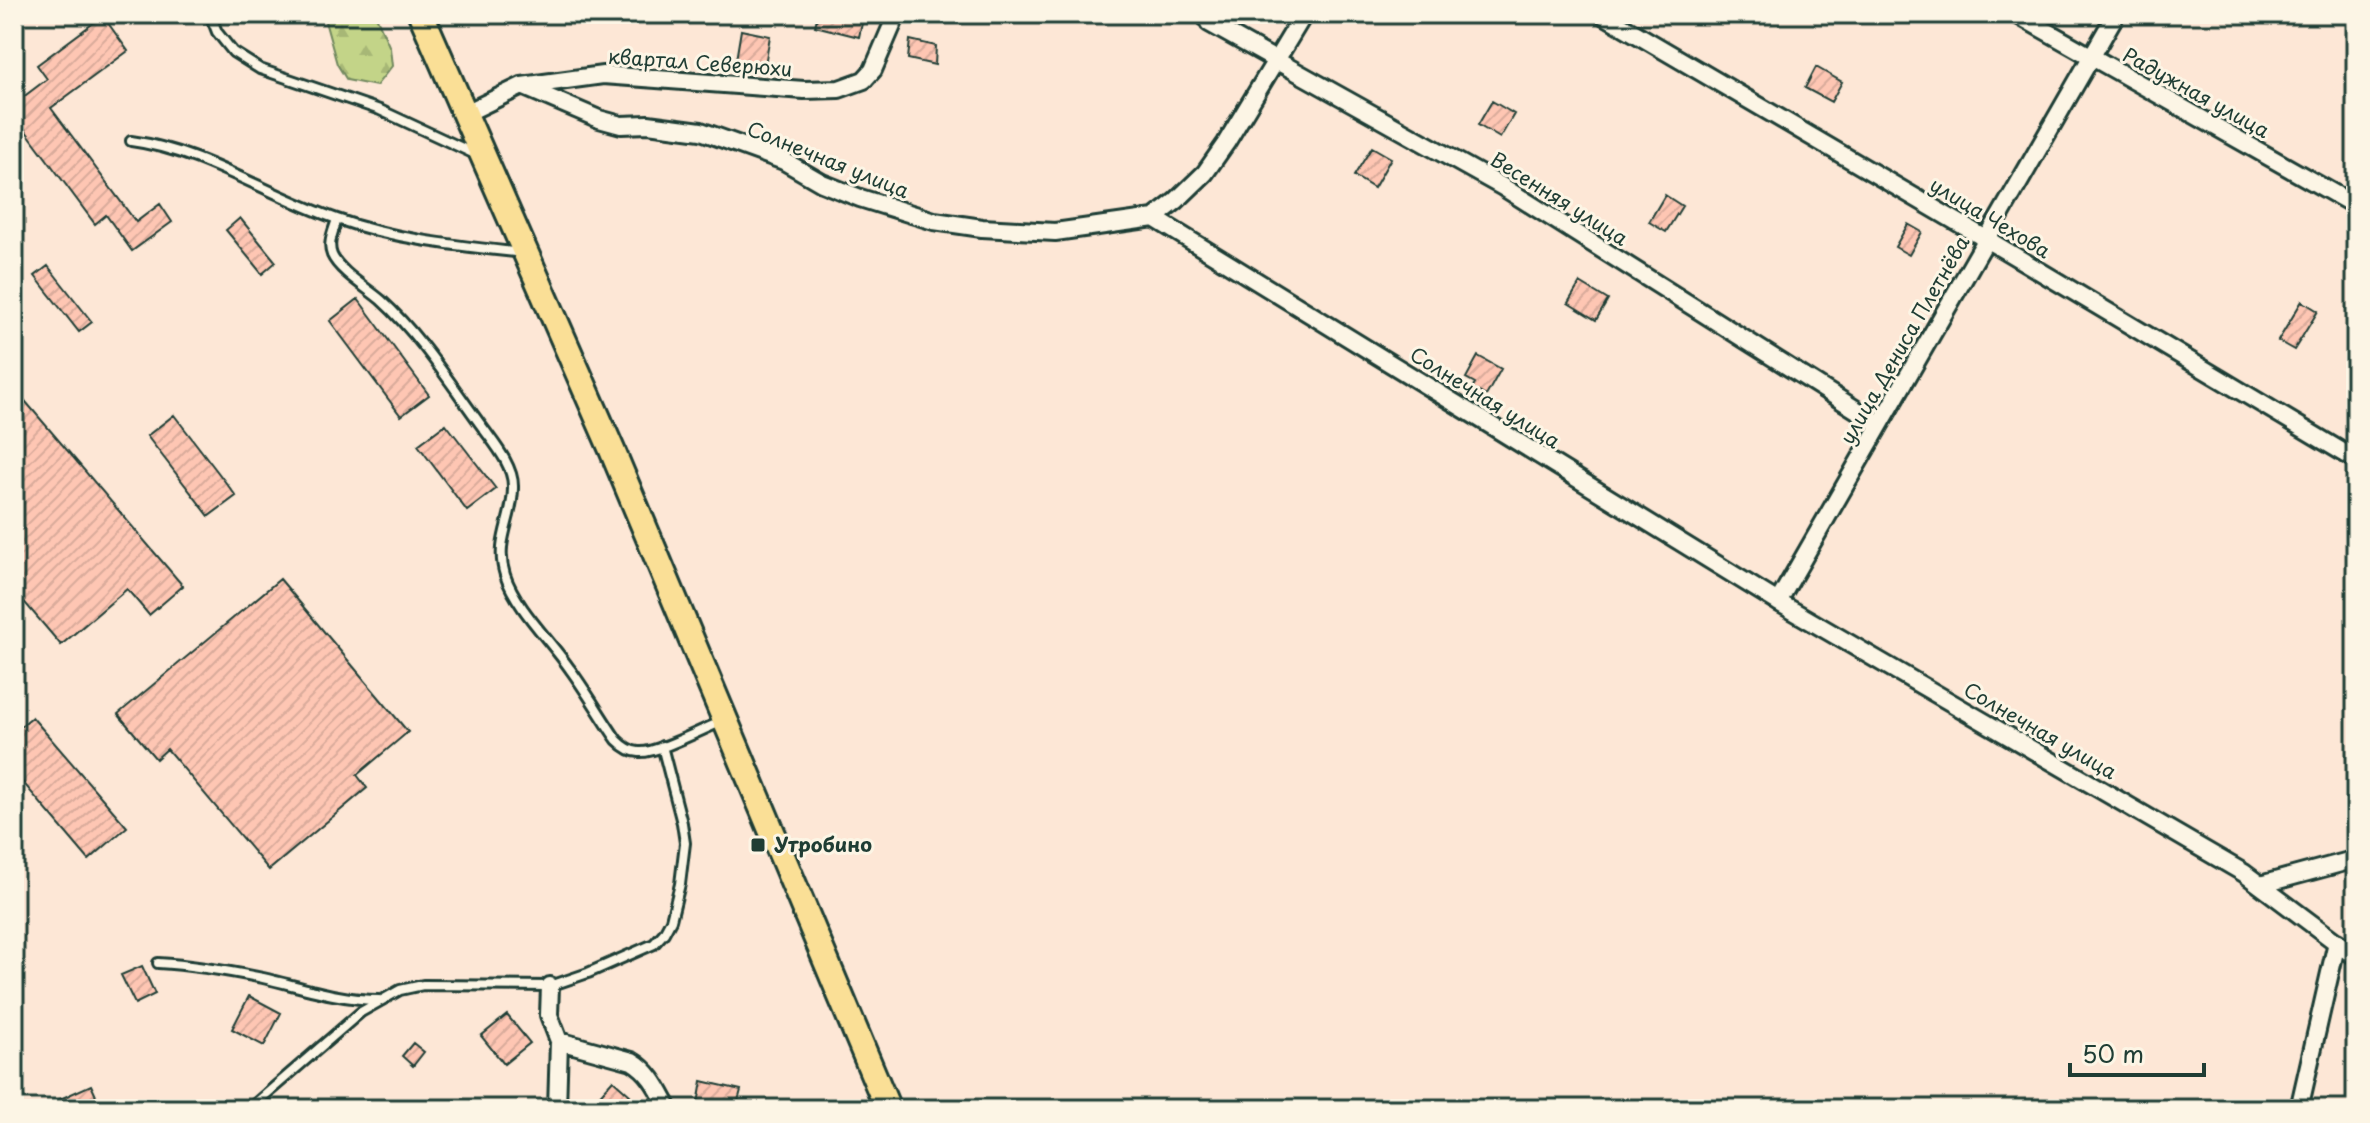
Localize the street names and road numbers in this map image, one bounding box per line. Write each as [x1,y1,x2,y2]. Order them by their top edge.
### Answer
street label: Радужная улица [2118,39,2276,145]
street label: квартал Северюхи [607,41,793,83]
street label: Солнечная улица [743,113,914,205]
street label: Весенняя улица [1485,144,1634,253]
street label: улица Чехова [1924,169,2057,265]
street label: улица Дениса Плетнёва [1832,229,1977,450]
street label: Солнечная улица [1405,339,1567,456]
street label: Солнечная улица [1958,674,2123,786]

